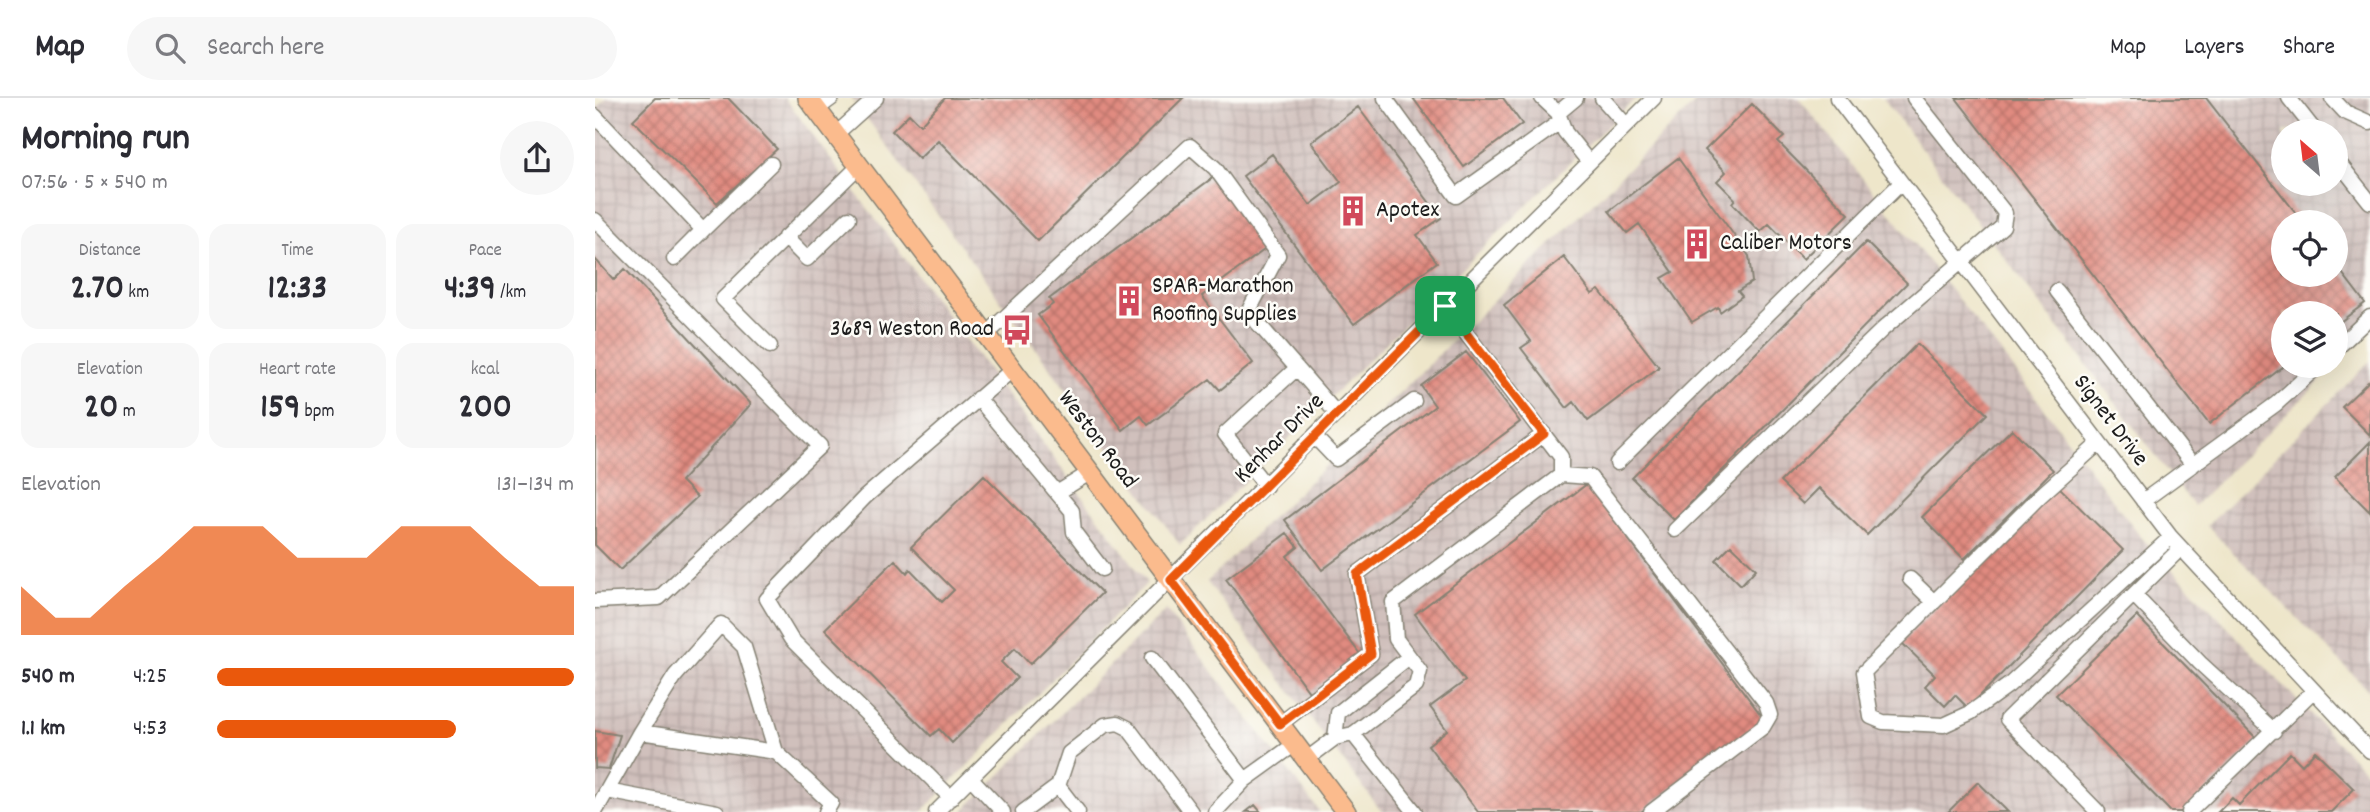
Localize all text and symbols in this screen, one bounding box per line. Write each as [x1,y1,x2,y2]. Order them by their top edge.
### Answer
search box [127,17,617,80]
text: Map [35,25,85,72]
icon: search [151,29,189,67]
text: Search here [207,30,325,67]
text: Map [2110,31,2146,65]
text: Layers [2184,31,2245,65]
text: Share [2283,31,2335,65]
text: Morning run [21,113,190,168]
north arrow [2271,119,2349,196]
map controls [2271,119,2348,378]
button: share [500,121,574,195]
text: 07:56 · 5 × 540 m [21,167,168,200]
building icon: Apotex [1336,194,1370,228]
place label: Apotex [1376,194,1439,228]
button: locate [2271,210,2348,287]
building icon: Caliber Motors [1680,227,1714,261]
place label: Caliber Motors [1720,227,1852,261]
text: Distance [79,238,141,265]
text: Time [281,238,314,265]
text: Pace [468,238,502,265]
text: 2.70 [70,265,124,315]
text: 12:33 [268,265,327,315]
text: 4:39 [444,265,496,315]
place label: SPAR-Marathon Roofing Supplies [1152,270,1297,332]
pin [1415,276,1475,336]
text: km [124,280,149,307]
text: /km [496,280,526,307]
building icon: SPAR-Marathon Roofing Supplies [1112,284,1146,318]
icon: arrive [1426,287,1464,325]
button: layers [2271,301,2348,378]
place label: 3689 Weston Road [830,313,994,347]
bus stop icon: 3689 Weston Road [1000,313,1034,347]
text: Elevation [77,357,143,384]
text: Heart rate [259,357,336,384]
text: kcal [471,357,500,384]
street label: Signet Drive [2064,368,2156,474]
text: 20 [84,384,118,434]
text: 159 [260,384,300,434]
text: 200 [458,384,512,434]
street label: Weston Road [1049,384,1145,496]
street label: Kenhar Drive [1227,386,1333,492]
text: m [118,399,136,426]
text: bpm [300,399,335,426]
text: Elevation [21,469,101,502]
text: 131–134 m [496,469,574,502]
text: 540 m [21,661,75,694]
text: 4:25 [133,661,167,694]
text: 1.1 km [21,713,65,746]
text: 4:53 [133,713,167,746]

